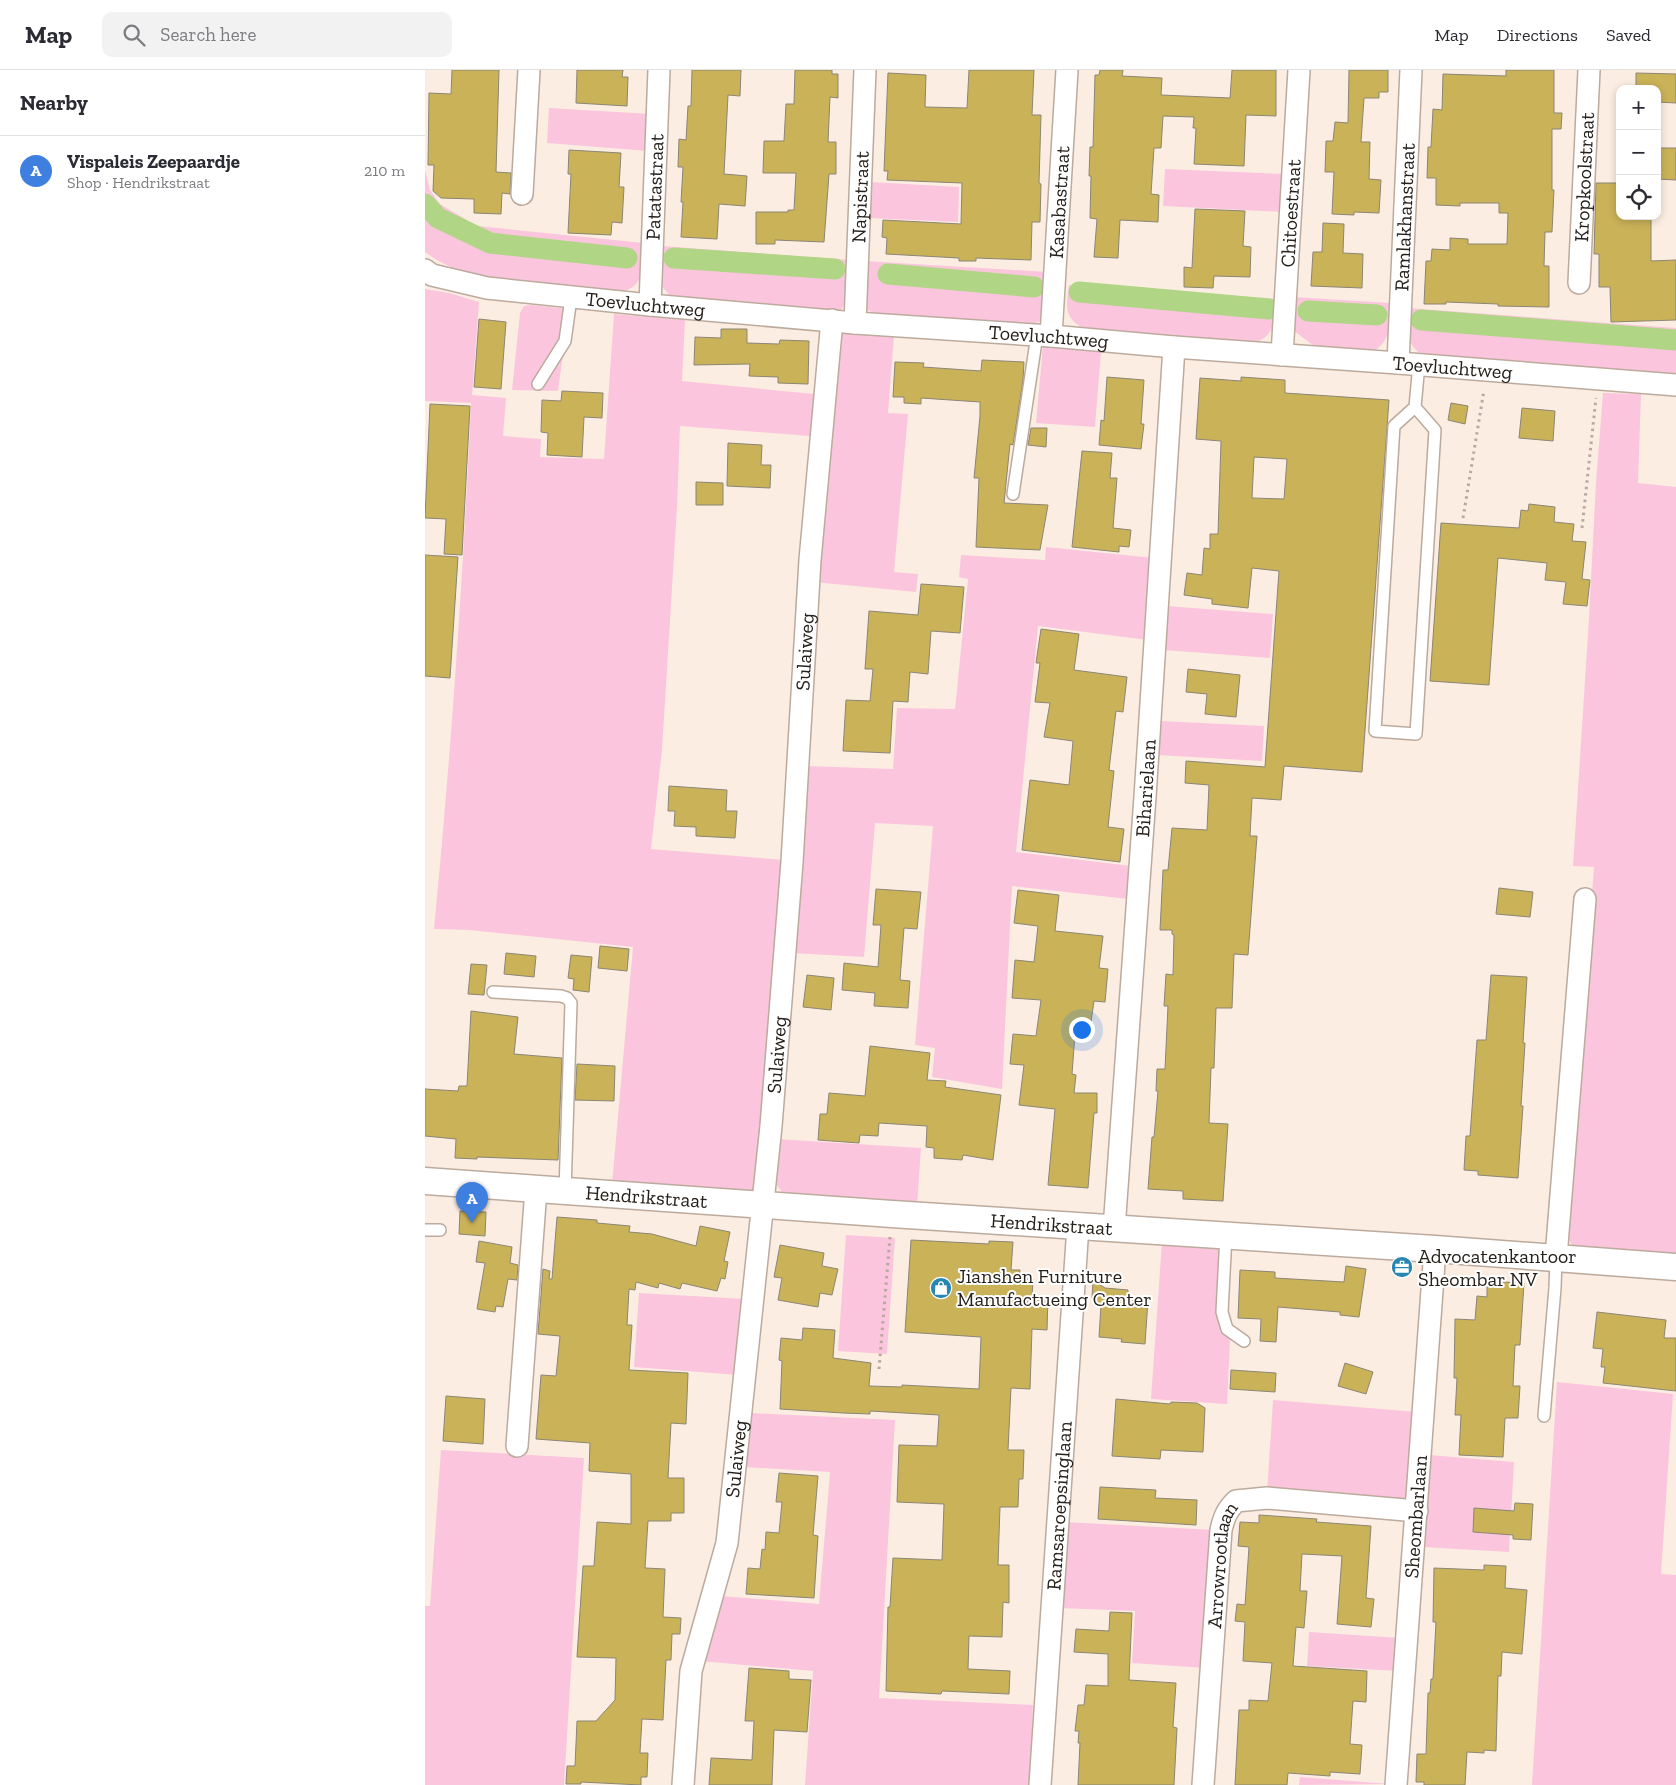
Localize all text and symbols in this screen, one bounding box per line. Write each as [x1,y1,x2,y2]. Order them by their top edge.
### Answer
search box [102,12,452,57]
text: Map [25,20,72,49]
icon: search [120,21,148,49]
text: Search here [160,23,257,46]
text: Map [1434,24,1469,46]
text: Directions [1497,24,1578,46]
text: Saved [1606,24,1651,46]
map controls [1616,85,1661,220]
button: + [1616,85,1661,130]
text: Nearby [20,90,88,115]
street label: Kropkoolstraat [1569,111,1599,243]
button: − [1616,130,1661,175]
street label: Patatastraat [640,133,669,241]
street label: Ramlakhanstraat [1389,142,1420,292]
street label: Kasabastraat [1044,145,1074,259]
text: Vispaleis Zeepaardje [67,150,240,173]
street label: Napistraat [846,150,874,243]
street label: Chitoestraat [1275,158,1306,268]
text: A [31,161,42,180]
text: 210 m [364,161,405,180]
text: Shop · Hendrikstraat [67,173,210,192]
button: locate [1616,175,1661,220]
street label: Toevluchtweg [584,286,706,322]
street label: Toevluchtweg [988,320,1110,353]
street label: Toevluchtweg [1392,351,1513,384]
street label: Sulaiweg [790,612,819,691]
street label: Biharielaan [1130,738,1161,838]
street label: Sulaiweg [762,1015,792,1095]
your location [1069,1017,1095,1043]
street label: Hendrikstraat [585,1180,709,1213]
pin: A [456,1182,488,1223]
street label: Hendrikstraat [990,1208,1114,1240]
place label: Advocatenkantoor Sheombar NV [1418,1244,1577,1291]
office icon: Advocatenkantoor Sheombar NV [1390,1255,1414,1279]
place label: Jianshen Furniture Manufactueing Center [957,1264,1152,1311]
shop icon: Jianshen Furniture Manufactueing Center [929,1276,953,1300]
street label: Sulaiweg [720,1419,752,1499]
street label: Ramsaroepsinglaan [1041,1420,1077,1591]
street label: Sheombarlaan [1399,1454,1432,1579]
street label: Arrowrootlaan [1202,1496,1243,1629]

